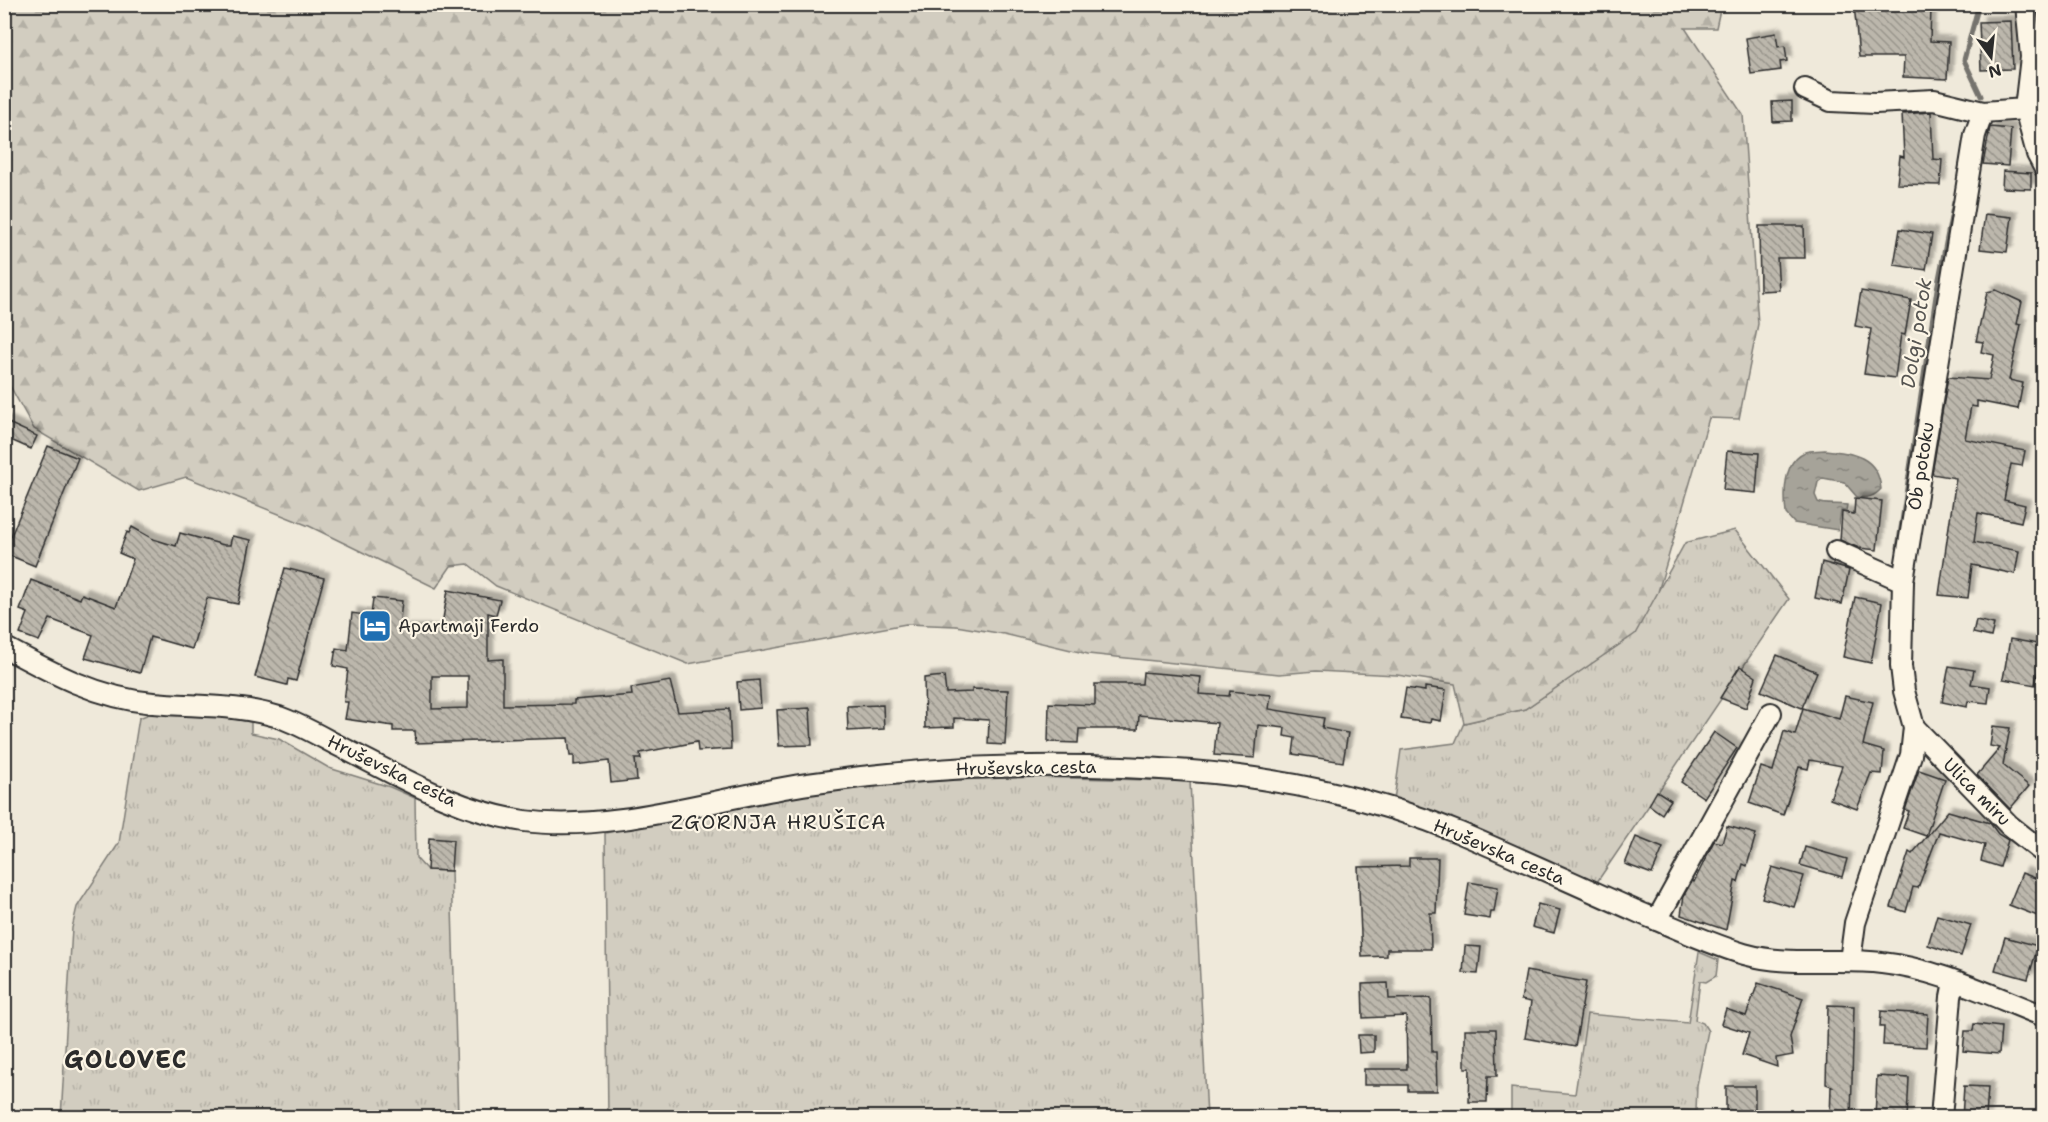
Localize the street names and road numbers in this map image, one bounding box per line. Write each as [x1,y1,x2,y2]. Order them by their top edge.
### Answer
street label: Ob potoku [1902,420,1940,512]
street label: Hruševska cesta [323,729,461,813]
street label: Ulica miru [1938,753,2016,831]
street label: Hruševska cesta [955,755,1097,781]
street label: Hruševska cesta [1430,813,1568,891]

